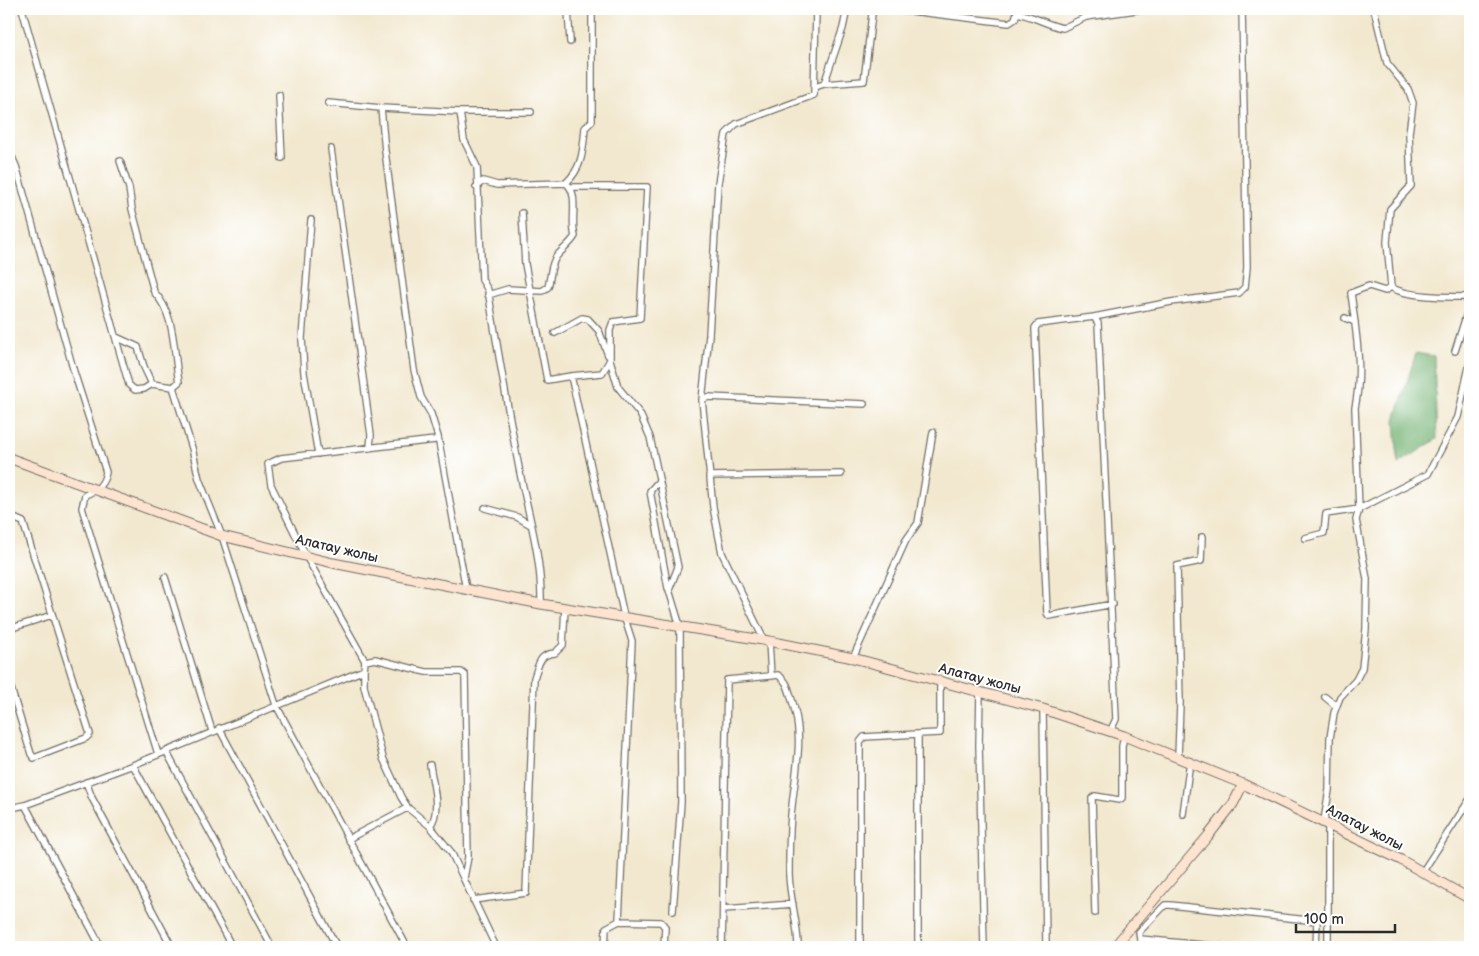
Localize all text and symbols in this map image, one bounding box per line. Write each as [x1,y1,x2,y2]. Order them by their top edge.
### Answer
street label: Алатау жолы [293,531,380,566]
street label: Алатау жолы [936,659,1023,698]
street label: Алатау жолы [1323,800,1406,854]
scale bar [1296,901,1395,933]
text: 100 m [1304,910,1344,929]

